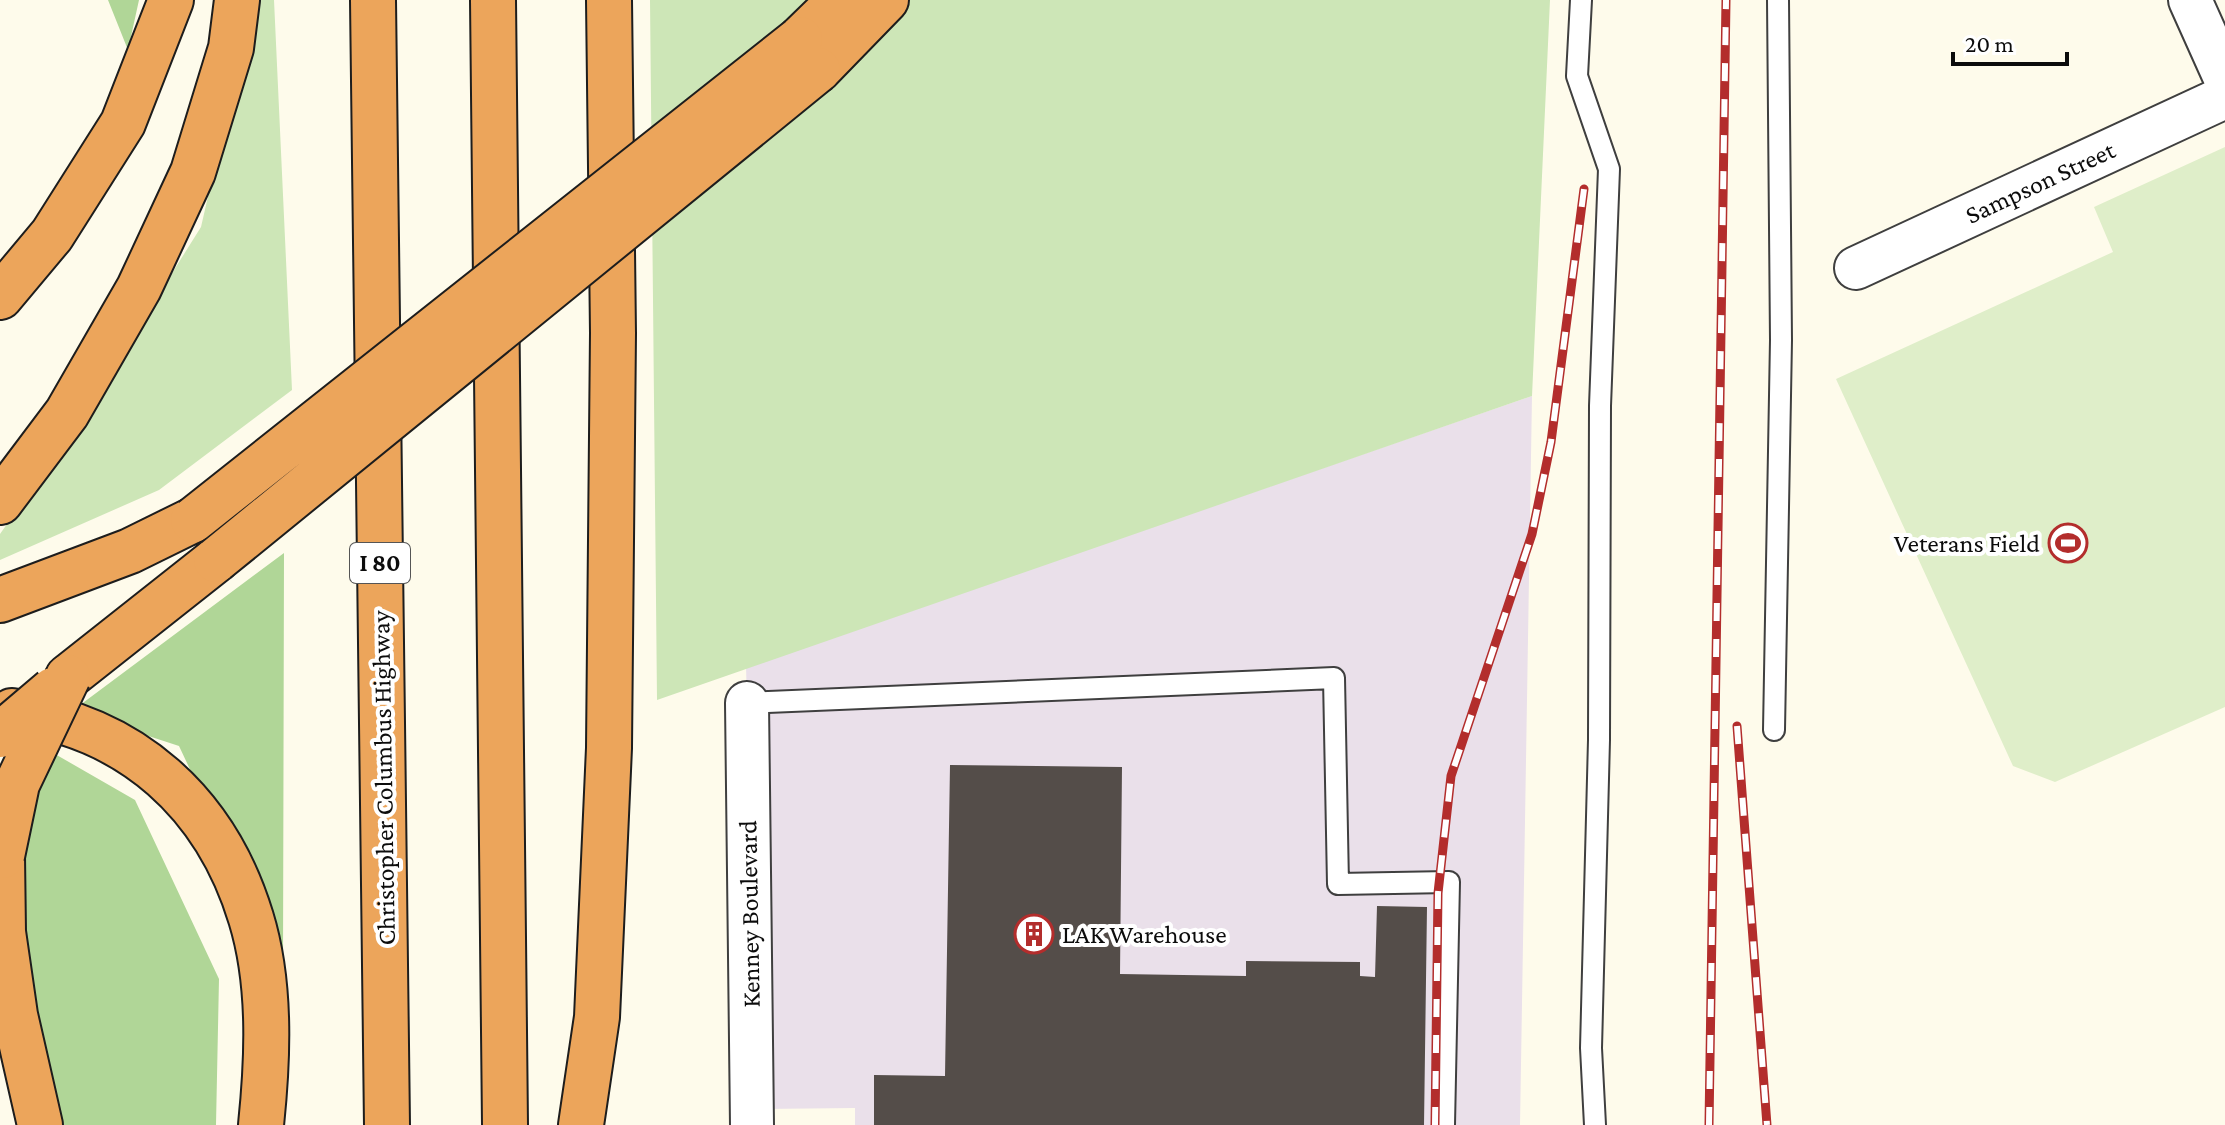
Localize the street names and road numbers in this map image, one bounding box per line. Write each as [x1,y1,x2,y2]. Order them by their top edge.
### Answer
street label: Sampson Street [1961,135,2120,230]
road number: I 80 [350,543,410,583]
street label: Christopher Columbus Highway [366,609,401,946]
street label: Kenney Boulevard [733,820,766,1008]

